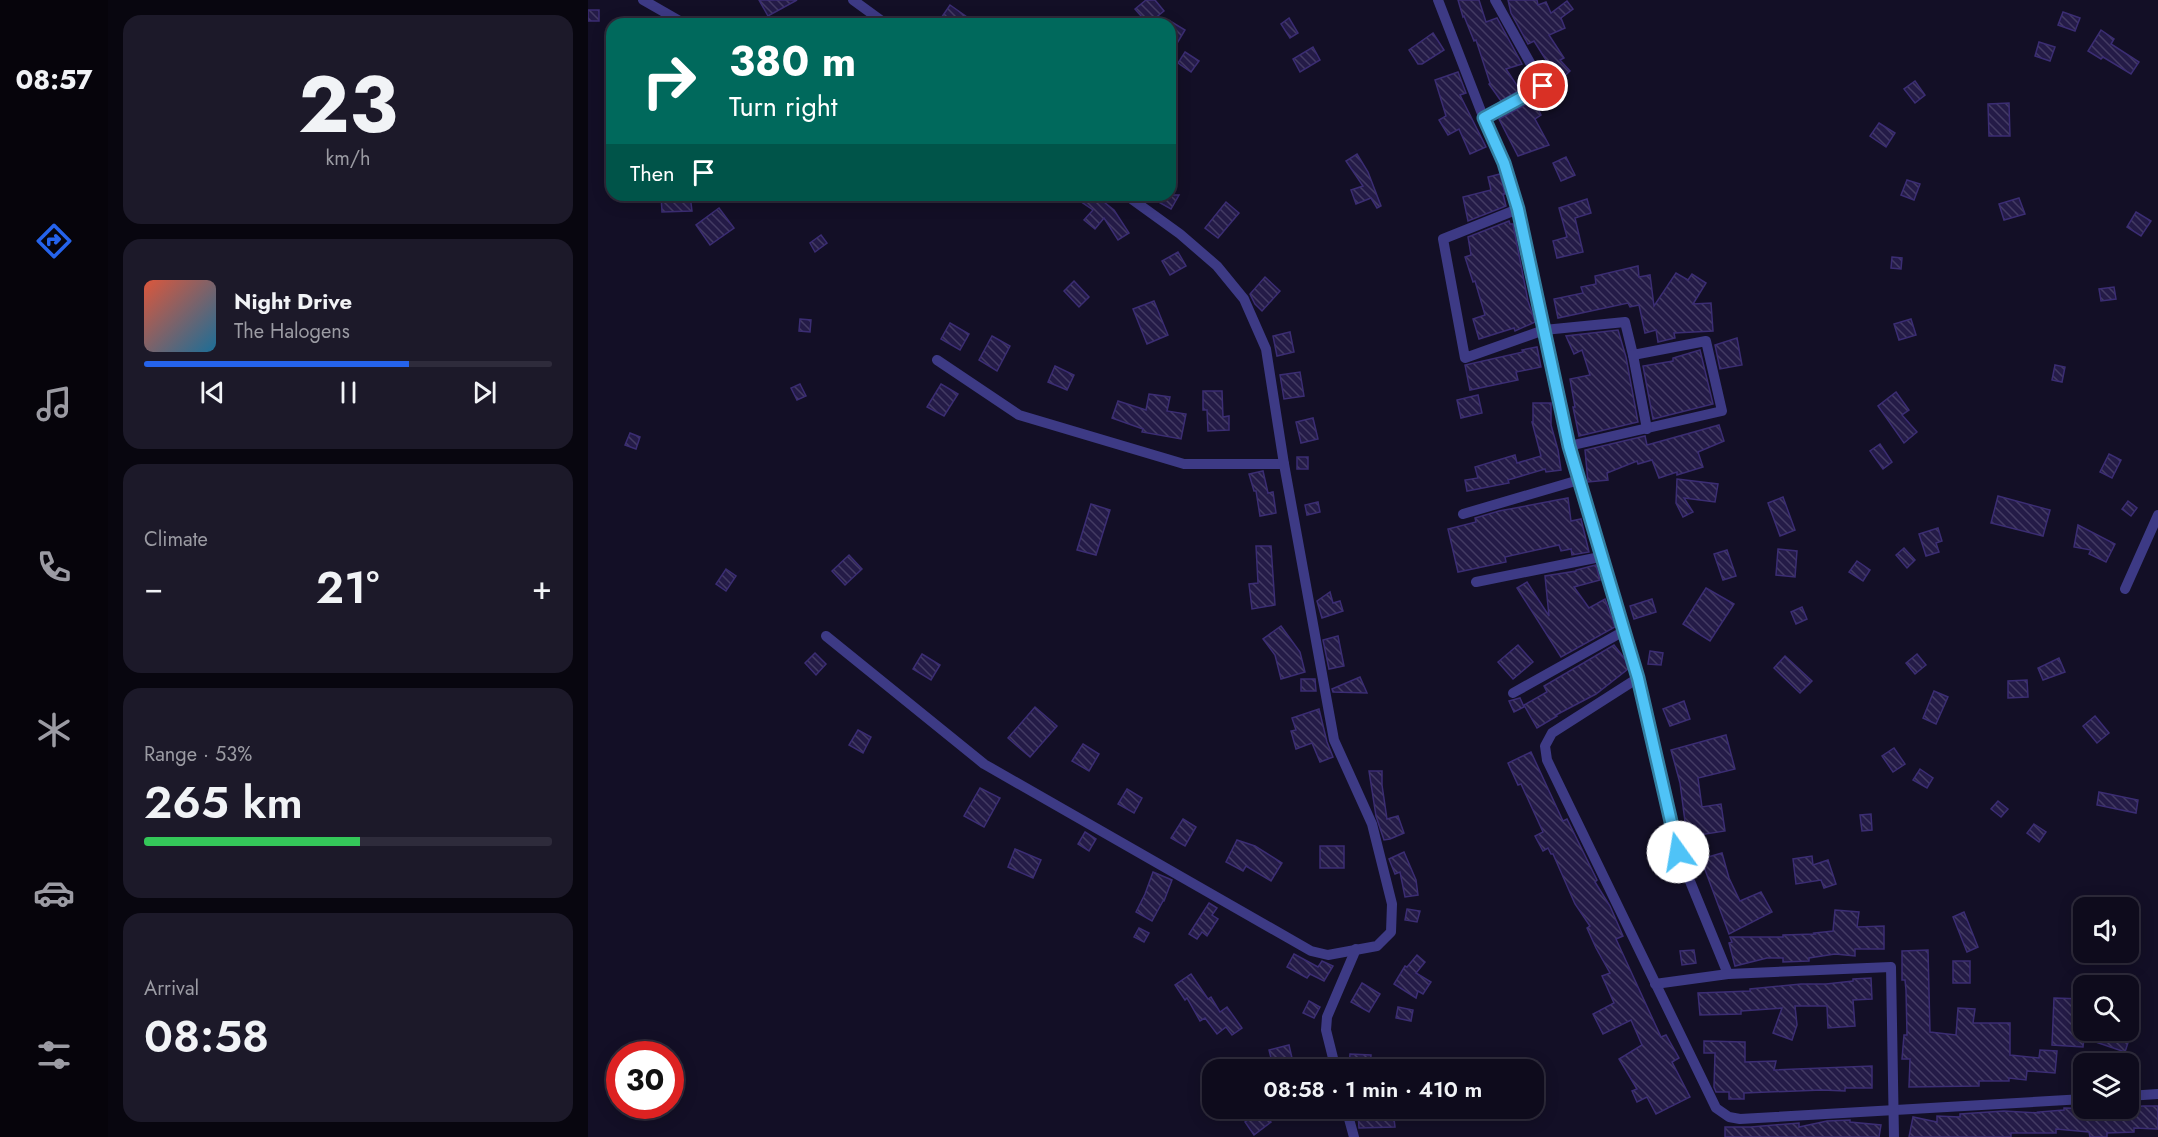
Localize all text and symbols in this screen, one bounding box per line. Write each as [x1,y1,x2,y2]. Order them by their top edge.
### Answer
text: 380 m [729,31,856,92]
icon: right [630,42,708,120]
text: 23 [298,49,398,161]
text: 08:57 [15,60,93,99]
pin [1517,60,1568,111]
icon: arrive [1526,69,1559,102]
text: Turn right [729,87,837,126]
text: km/h [325,144,371,173]
icon: arrive [687,156,720,189]
text: Then [630,157,675,189]
icon: directions [33,220,75,262]
text: Night Drive [234,285,352,317]
text: The Halogens [234,317,350,346]
icon: previous [196,376,229,409]
icon: pause [332,376,365,409]
icon: next [468,376,501,409]
icon: music [33,383,75,425]
text: Climate [144,525,208,554]
icon: phone [33,546,75,588]
text: 21° [316,555,379,620]
text: − [144,564,163,611]
text: + [532,564,552,611]
icon: climate [33,709,75,751]
text: Range · 53% [144,740,252,769]
text: 265 km [144,770,303,835]
position arrow [1646,820,1710,884]
icon: car [33,872,75,914]
map controls [2073,897,2139,1119]
button: sound [2073,897,2139,963]
text: Arrival [144,974,199,1003]
button: search [2073,975,2139,1041]
text: 08:58 [144,1004,269,1069]
icon: filters [33,1034,75,1076]
speed limit sign: 30 [606,1041,684,1119]
button: layers [2073,1053,2139,1119]
text: 08:58 · 1 min · 410 m [1264,1073,1482,1105]

